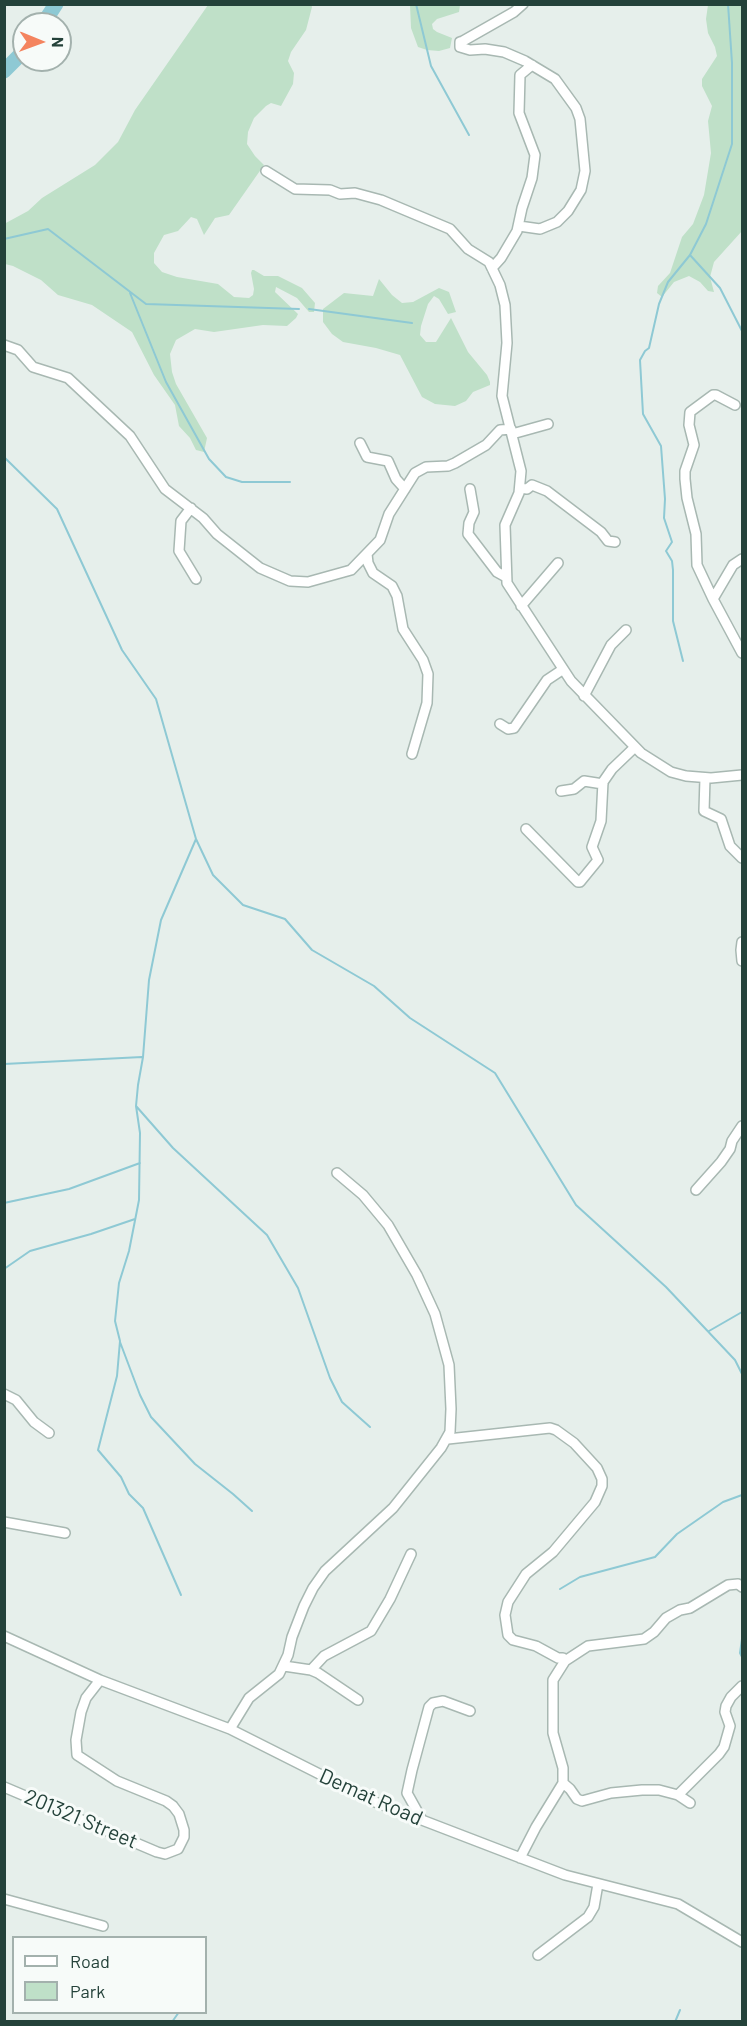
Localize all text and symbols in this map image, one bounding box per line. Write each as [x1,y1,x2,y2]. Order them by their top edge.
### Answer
north arrow [12,12,72,72]
text: N [49,37,68,48]
street label: Demat Road [315,1763,427,1831]
street label: 201321 Street [21,1784,141,1854]
legend [12,1936,207,2014]
text: Road [70,1950,110,1972]
text: Park [70,1980,105,2002]

